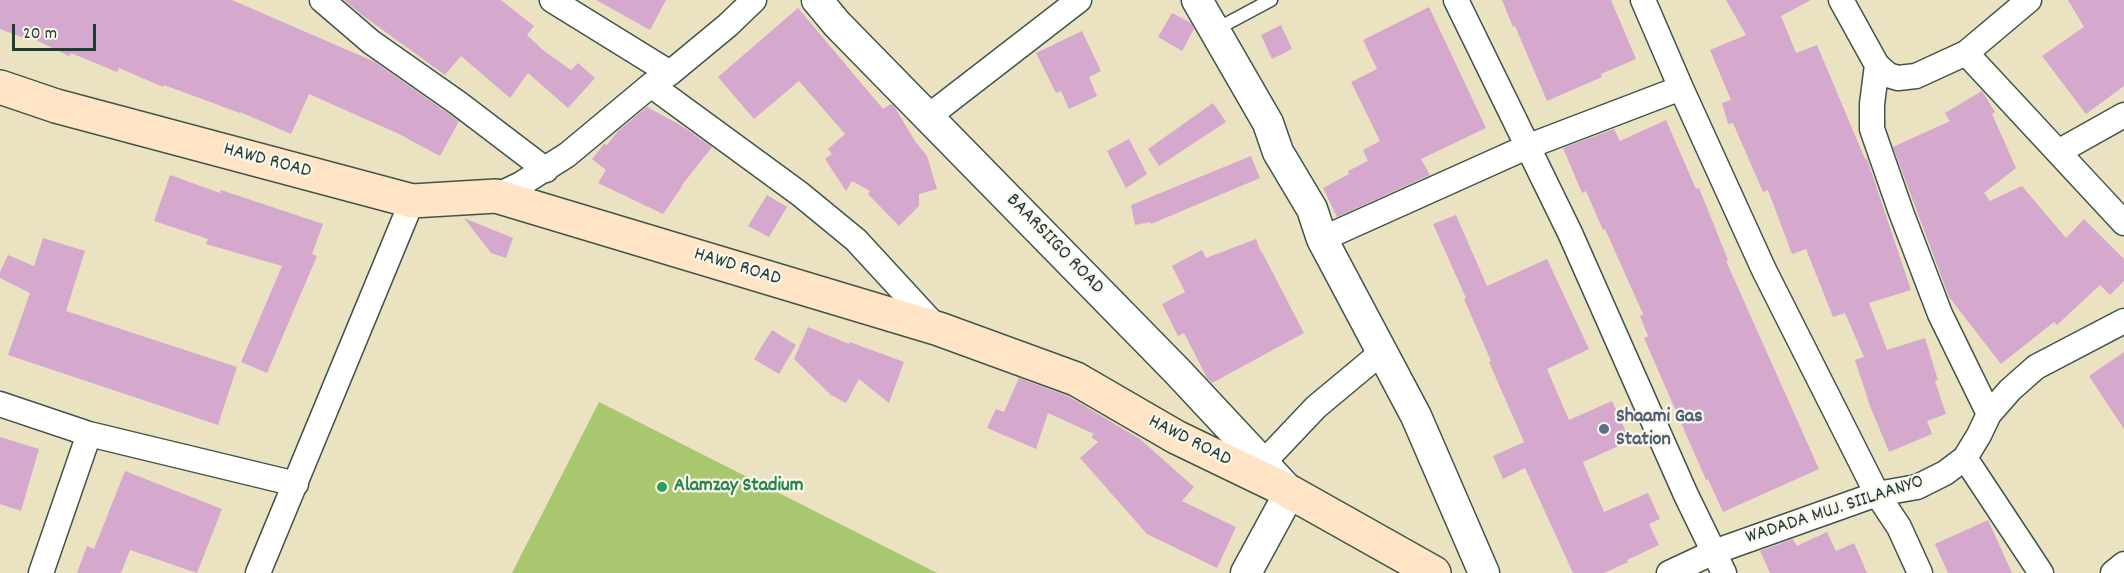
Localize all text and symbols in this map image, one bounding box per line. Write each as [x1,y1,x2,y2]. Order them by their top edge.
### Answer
scale bar [15,12,99,50]
text: 20 m [23,22,57,47]
street label: HAWD ROAD [220,139,314,185]
street label: BAARSIIGO ROAD [1000,190,1108,300]
street label: HAWD ROAD [690,243,784,293]
place label: Shaami Gas Station [1616,406,1703,453]
street label: HAWD ROAD [1143,411,1235,473]
marker: Shaami Gas Station [1597,422,1611,436]
street label: WADADA MUJ. SIILAANYO [1743,471,1927,551]
place label: Alamzay Stadium [674,475,803,499]
marker: Alamzay Stadium [655,480,669,494]

